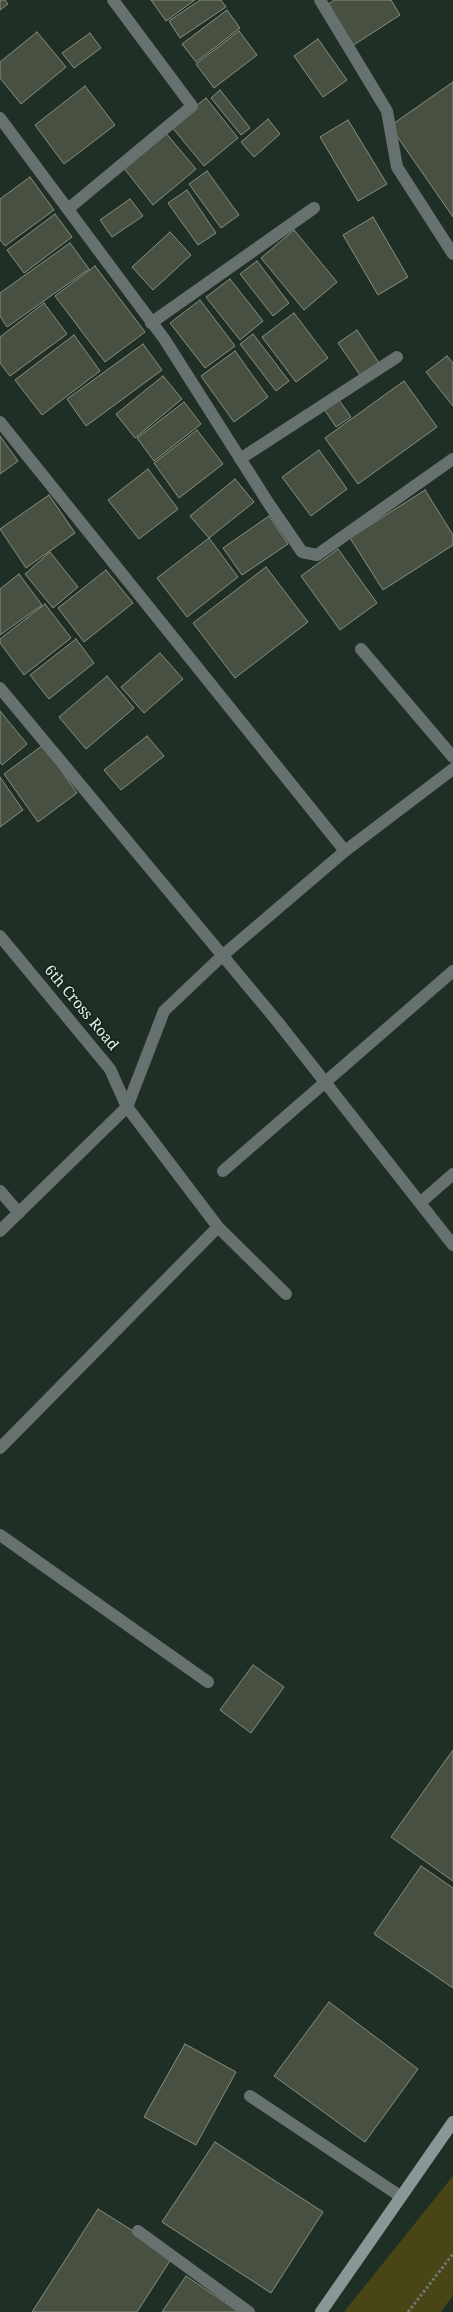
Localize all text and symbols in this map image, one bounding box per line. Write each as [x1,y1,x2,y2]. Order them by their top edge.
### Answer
street label: 6th Cross Road [40,962,122,1054]

